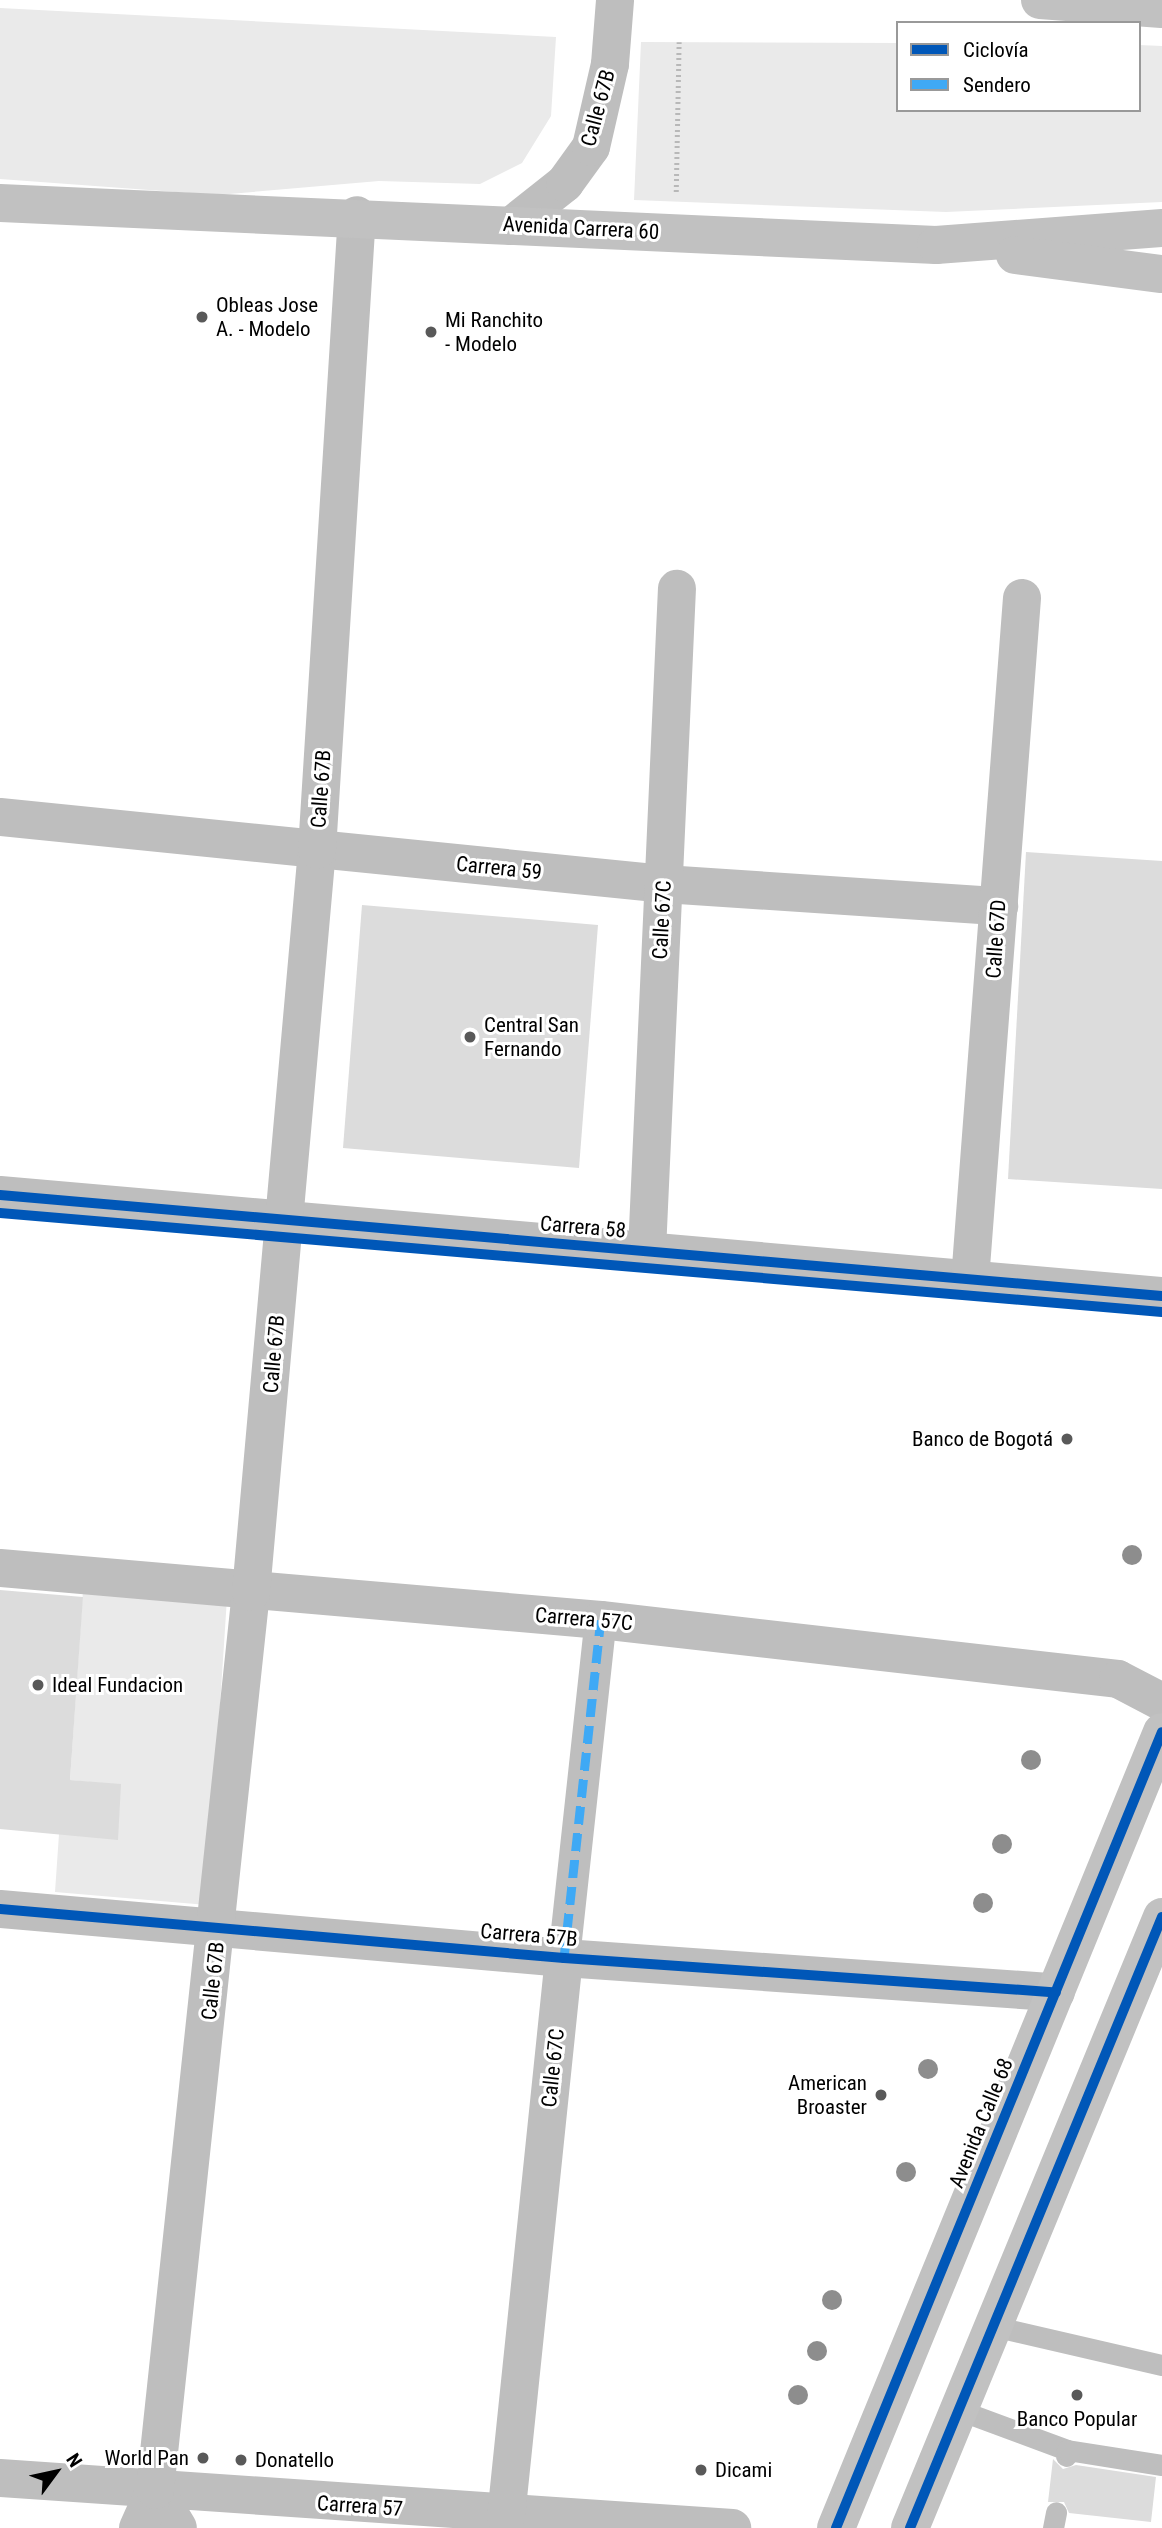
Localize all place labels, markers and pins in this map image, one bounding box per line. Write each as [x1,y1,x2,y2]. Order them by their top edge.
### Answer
place label: Obleas Jose A. - Modelo [216,292,318,342]
place label: Mi Ranchito - Modelo [445,307,543,357]
marker: Obleas Jose A. - Modelo [194,309,210,325]
marker: Mi Ranchito - Modelo [423,324,439,340]
place label: Central San Fernando [484,1012,579,1062]
marker: Central San Fernando [462,1029,478,1045]
place label: Banco de Bogotá [912,1426,1053,1452]
marker: Banco de Bogotá [1059,1431,1075,1447]
place label: Ideal Fundacion [52,1672,183,1698]
marker: Ideal Fundacion [30,1677,46,1693]
place label: American Broaster [788,2070,867,2120]
marker: American Broaster [873,2087,889,2103]
marker: Banco Popular [1069,2387,1085,2403]
place label: Banco Popular [1017,2406,1137,2432]
place label: World Pan [105,2445,189,2471]
place label: Donatello [255,2447,334,2473]
marker: World Pan [195,2450,211,2466]
marker: Donatello [233,2452,249,2468]
place label: Dicami [715,2457,772,2483]
marker: Dicami [693,2462,709,2478]

